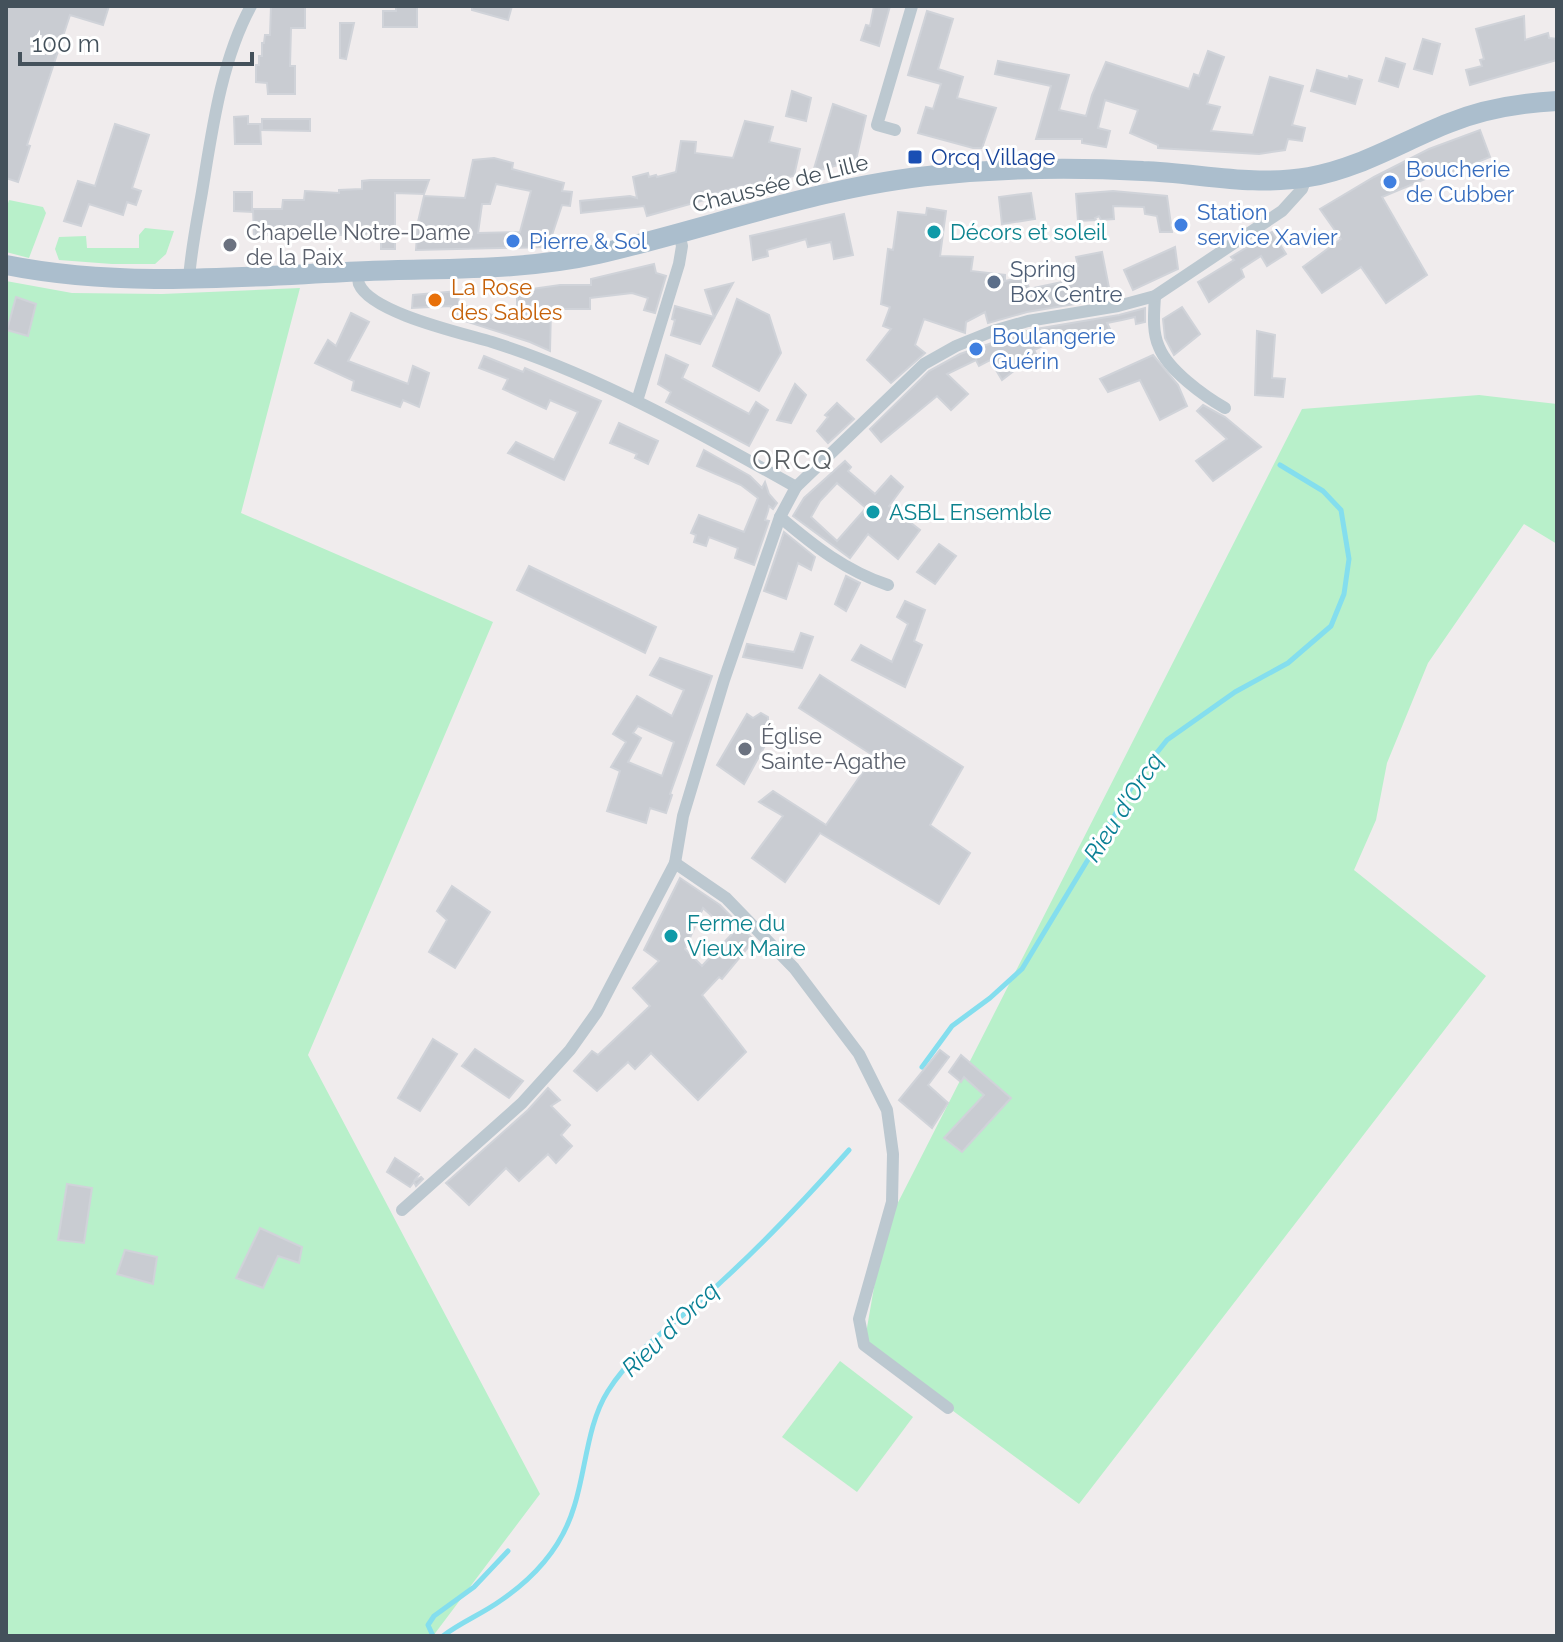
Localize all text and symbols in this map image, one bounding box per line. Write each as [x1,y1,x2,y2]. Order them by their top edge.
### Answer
scale bar [20,16,252,66]
text: 100 m [32,29,100,58]
place label: Orcq Village [931,144,1056,170]
marker: Orcq Village [906,148,924,166]
street label: Chaussée de Lille [689,149,871,217]
place label: Boucherie de Cubber [1406,156,1514,207]
marker: Boucherie de Cubber [1381,173,1399,191]
place label: Station service Xavier [1197,199,1338,250]
marker: Station service Xavier [1172,216,1190,234]
place label: Chapelle Notre-Dame de la Paix [246,219,470,270]
place label: Décors et soleil [950,219,1107,245]
marker: Décors et soleil [925,223,943,241]
place label: Pierre & Sol [529,228,647,254]
marker: Pierre & Sol [504,232,522,250]
marker: Chapelle Notre-Dame de la Paix [221,236,239,254]
place label: Spring Box Centre [1010,256,1122,307]
marker: Spring Box Centre [985,273,1003,291]
place label: La Rose des Sables [451,274,562,325]
marker: La Rose des Sables [426,291,444,309]
place label: Boulangerie Guérin [992,323,1116,374]
marker: Boulangerie Guérin [967,340,985,358]
district label: ORCQ [752,445,834,475]
place label: ASBL Ensemble [889,499,1052,525]
marker: ASBL Ensemble [864,503,882,521]
place label: Église Sainte-Agathe [761,723,906,774]
marker: Église Sainte-Agathe [736,740,754,758]
water label: Rieu d'Orcq [1077,747,1169,867]
place label: Ferme du Vieux Maire [687,910,806,961]
marker: Ferme du Vieux Maire [662,927,680,945]
water label: Rieu d'Orcq [616,1276,724,1382]

